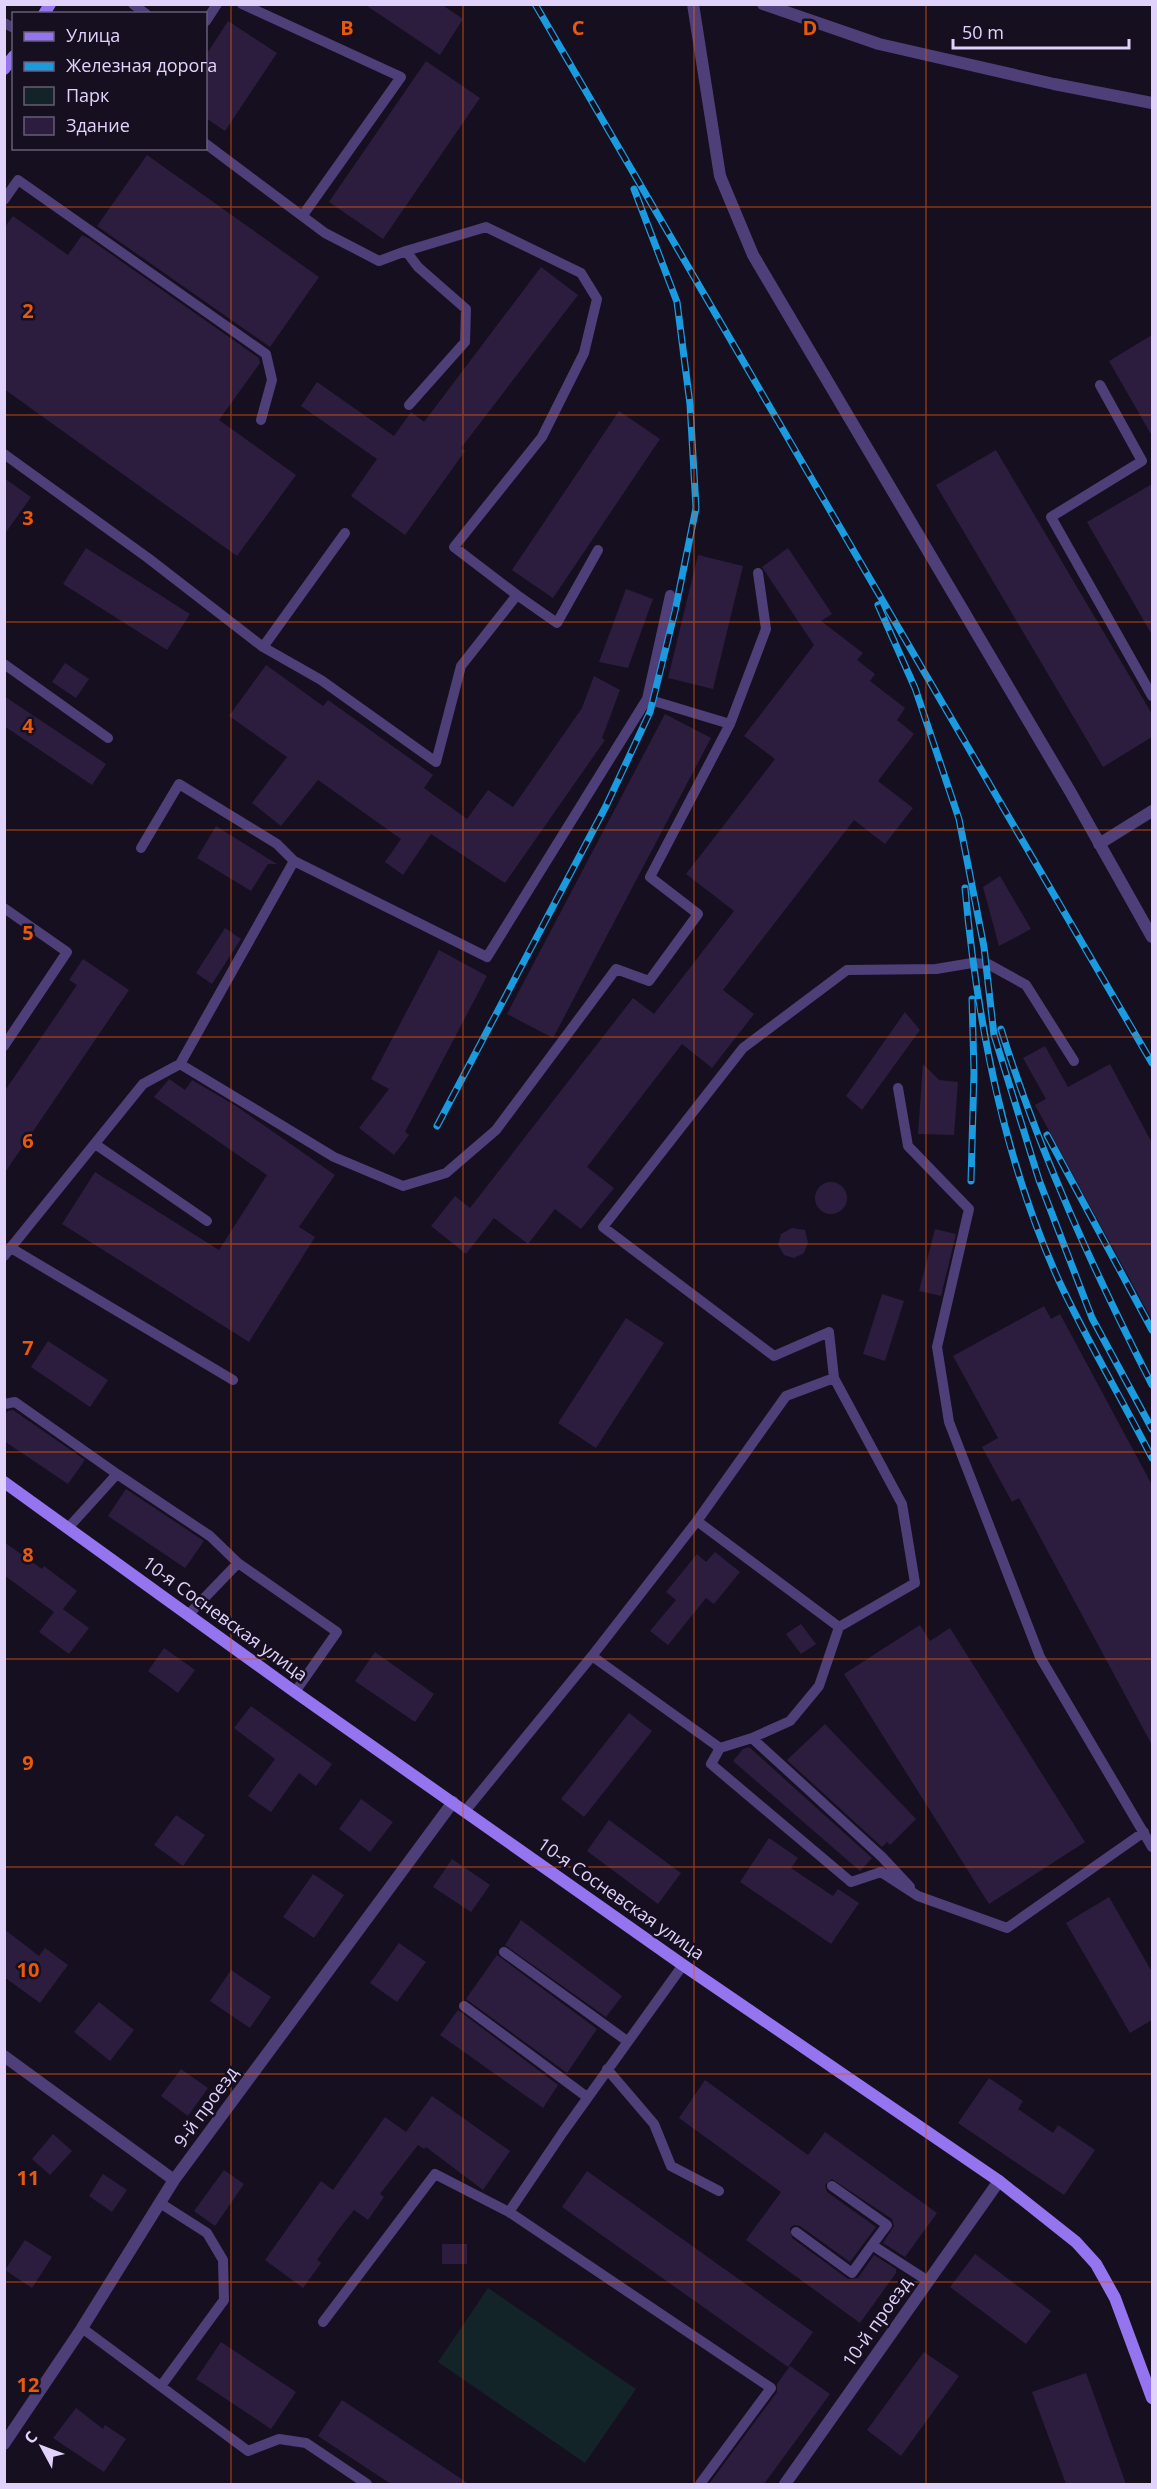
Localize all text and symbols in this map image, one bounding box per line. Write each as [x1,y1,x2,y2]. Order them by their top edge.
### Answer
legend [12,12,207,150]
scale bar [953,12,1128,50]
text: B [340,14,354,41]
text: C [572,14,585,41]
text: D [803,14,817,41]
text: 50 m [962,20,1004,44]
text: Улица [66,23,120,47]
text: Железная дорога [66,53,217,77]
text: Парк [66,83,110,107]
text: Здание [66,113,130,137]
text: 2 [22,297,34,324]
text: 3 [22,504,34,531]
text: 4 [22,712,34,739]
text: 5 [22,919,34,946]
text: 6 [22,1127,34,1154]
text: 7 [22,1334,34,1361]
text: 8 [22,1541,34,1568]
street label: 10-я Сосневская улица [138,1550,313,1686]
text: 9 [22,1749,34,1776]
street label: 10-я Сосневская улица [533,1831,710,1965]
text: 10 [17,1956,39,1983]
street label: 9-й проезд [168,2061,243,2152]
text: 11 [17,2164,39,2191]
street label: 10-й проезд [836,2272,916,2371]
text: 12 [17,2371,39,2398]
north arrow [12,2417,72,2477]
text: С [19,2426,42,2448]

